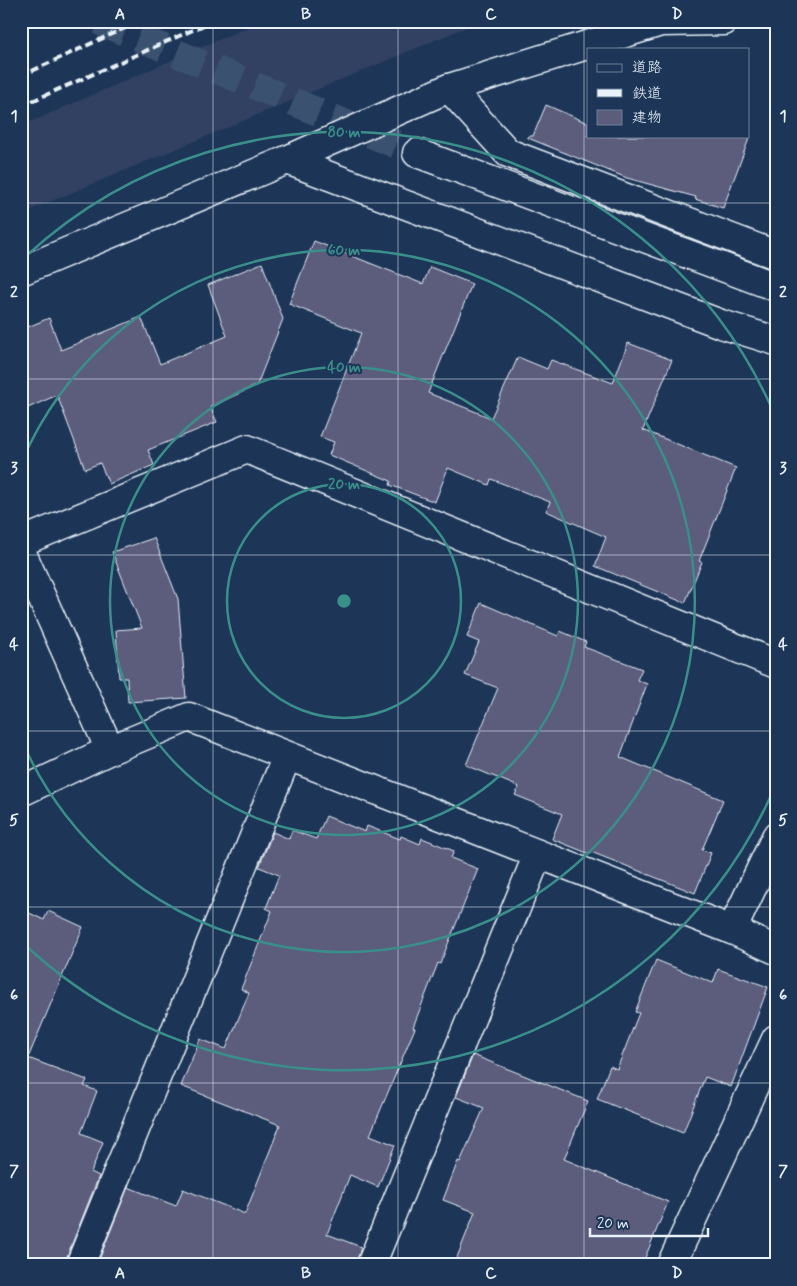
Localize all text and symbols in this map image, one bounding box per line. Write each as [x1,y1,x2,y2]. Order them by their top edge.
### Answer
text: A [115,4,125,25]
text: B [301,4,311,25]
text: C [485,4,497,25]
text: D [671,4,683,25]
legend [587,48,750,138]
text: 道路 [632,58,662,78]
text: 鉄道 [632,84,662,104]
text: 1 [10,106,18,127]
text: 1 [779,106,787,127]
text: 建物 [632,108,662,128]
text: 80 m [327,123,361,143]
text: 60 m [328,241,360,261]
text: 2 [10,282,18,303]
text: 2 [779,282,787,303]
text: 40 m [327,358,361,378]
text: 3 [10,458,18,479]
text: 3 [779,458,787,479]
text: 20 m [328,475,360,495]
centre of rings [335,592,353,610]
text: 4 [9,634,19,655]
text: 4 [778,634,788,655]
text: 5 [9,810,19,831]
text: 5 [778,810,788,831]
text: 6 [10,985,18,1006]
text: 6 [779,985,787,1006]
text: 7 [9,1161,19,1182]
text: 7 [778,1161,788,1182]
scale bar [590,1206,707,1238]
text: 20 m [597,1214,629,1234]
text: A [115,1263,125,1284]
text: B [301,1263,311,1284]
text: C [485,1263,497,1284]
text: D [671,1263,683,1284]

